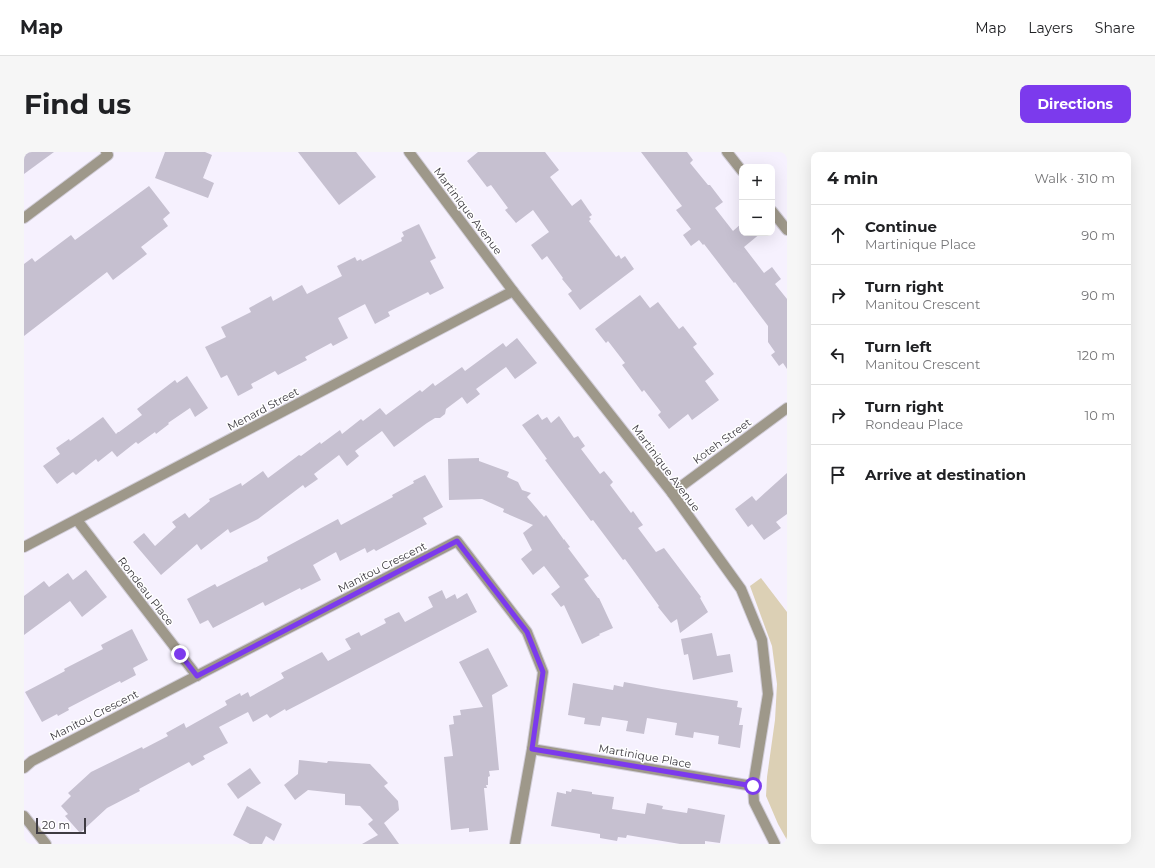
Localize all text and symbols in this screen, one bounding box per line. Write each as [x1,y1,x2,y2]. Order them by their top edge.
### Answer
text: Map [20,16,63,39]
text: Map [975,19,1006,37]
text: Layers [1028,19,1073,37]
text: Share [1095,19,1135,37]
button: Directions [1020,85,1131,123]
text: Find us [24,87,131,121]
map controls [739,164,775,236]
button: + [739,164,775,200]
street label: Martinique Avenue [431,165,505,258]
text: 4 min [827,168,878,188]
text: Walk · 310 m [1034,170,1115,186]
button: − [739,200,775,236]
text: Continue [865,217,937,236]
icon: ahead [827,224,849,246]
text: 90 m [1081,227,1115,243]
text: Martinique Place [865,236,976,252]
text: Turn right [865,277,944,296]
icon: right [827,284,849,306]
text: 90 m [1081,287,1115,303]
text: Manitou Crescent [865,296,980,312]
text: Turn left [865,337,932,356]
icon: left [827,344,849,366]
text: 120 m [1077,347,1115,363]
text: Manitou Crescent [865,356,980,372]
street label: Menard Street [225,384,302,434]
text: Turn right [865,397,944,416]
icon: right [827,404,849,426]
text: 10 m [1085,407,1115,423]
street label: Koteh Street [690,415,754,467]
text: Rondeau Place [865,416,963,432]
street label: Martinique Avenue [629,422,703,515]
icon: arrive [827,464,849,486]
text: Arrive at destination [865,465,1026,484]
street label: Manitou Crescent [335,538,429,595]
street label: Rondeau Place [115,554,177,628]
route end [171,645,189,663]
street label: Manitou Crescent [47,686,141,743]
street label: Martinique Place [598,741,693,771]
route start [744,777,762,795]
scale bar [36,816,86,835]
text: 20 m [42,818,70,832]

